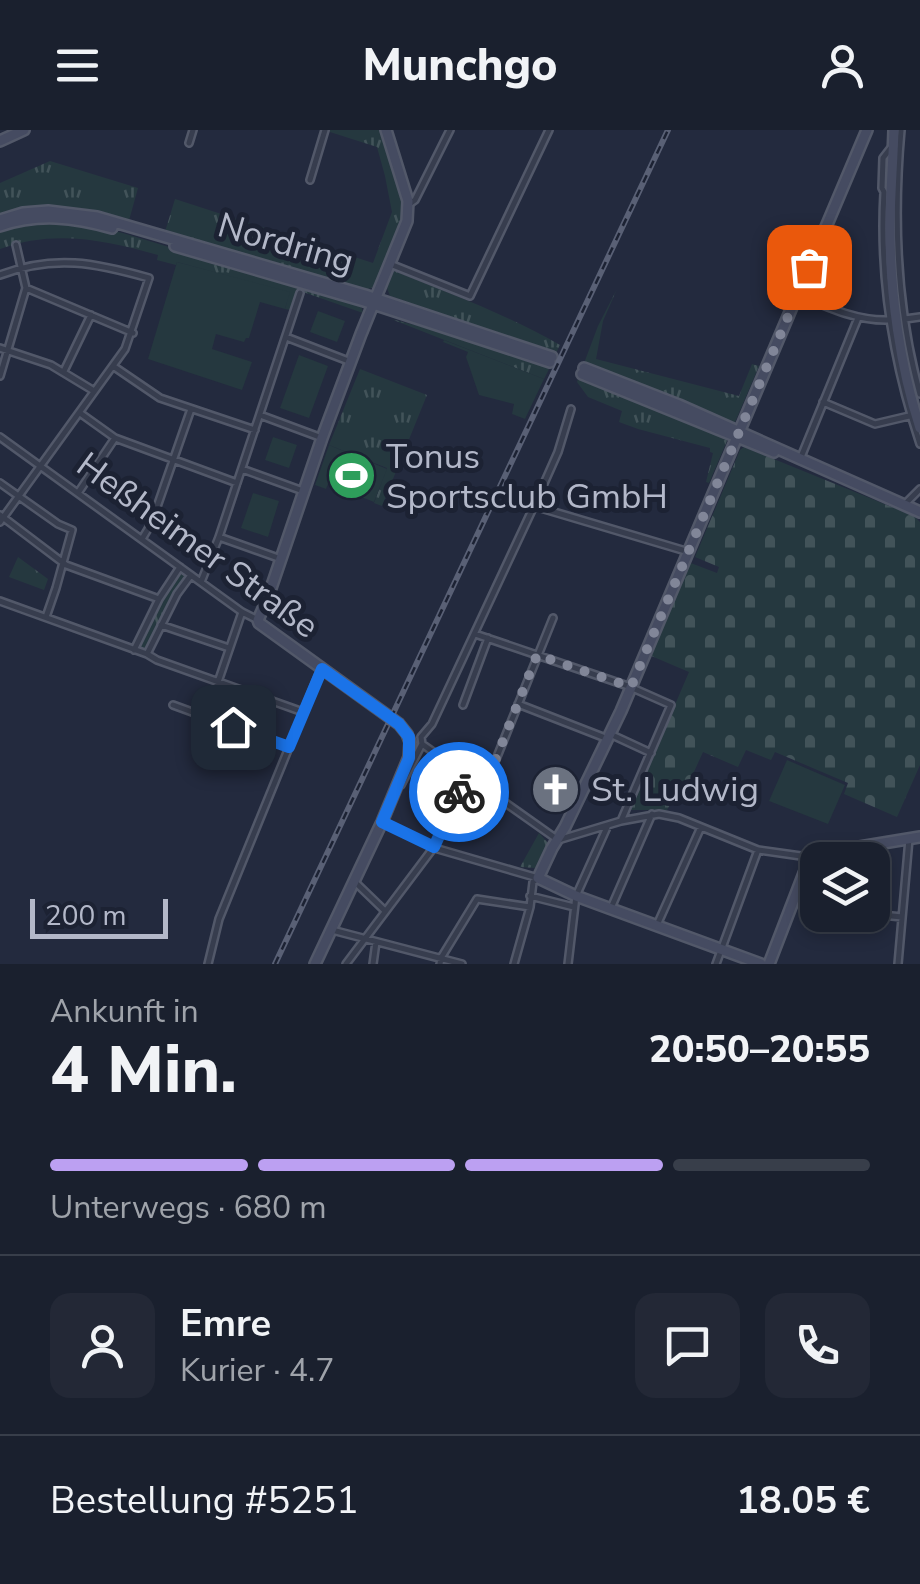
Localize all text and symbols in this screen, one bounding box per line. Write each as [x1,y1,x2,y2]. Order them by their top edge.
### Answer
text: Munchgo [362,35,558,96]
icon: menu [50,38,105,93]
icon: person [815,38,870,93]
street label: Nordring [213,202,359,285]
pin [767,225,852,310]
icon: bag [782,240,837,295]
place label: Tonus Sportsclub GmbH [386,433,668,520]
street label: Heßheimer Straße [67,442,328,649]
sports icon: Tonus Sportsclub GmbH [325,450,377,502]
pin [191,685,276,770]
icon: home [206,700,261,755]
courier [409,742,509,842]
church icon: St. Ludwig [530,763,582,815]
icon: bike [432,765,487,820]
place label: St. Ludwig [591,766,759,813]
map controls [800,842,890,932]
button: layers [800,842,890,932]
scale bar [30,894,168,938]
text: 200 m [45,897,127,935]
text: Ankunft in [50,990,199,1033]
text: 20:50–20:55 [649,1024,870,1075]
text: 4 Min. [50,1026,237,1115]
text: Unterwegs · 680 m [50,1186,327,1229]
button: person [50,1293,155,1398]
button: chat [635,1293,740,1398]
button: phone [765,1293,870,1398]
text: Emre [180,1298,271,1349]
text: Kurier · 4.7 [180,1349,334,1392]
text: Bestellung #5251 [50,1475,359,1526]
text: 18.05 € [736,1475,870,1526]

